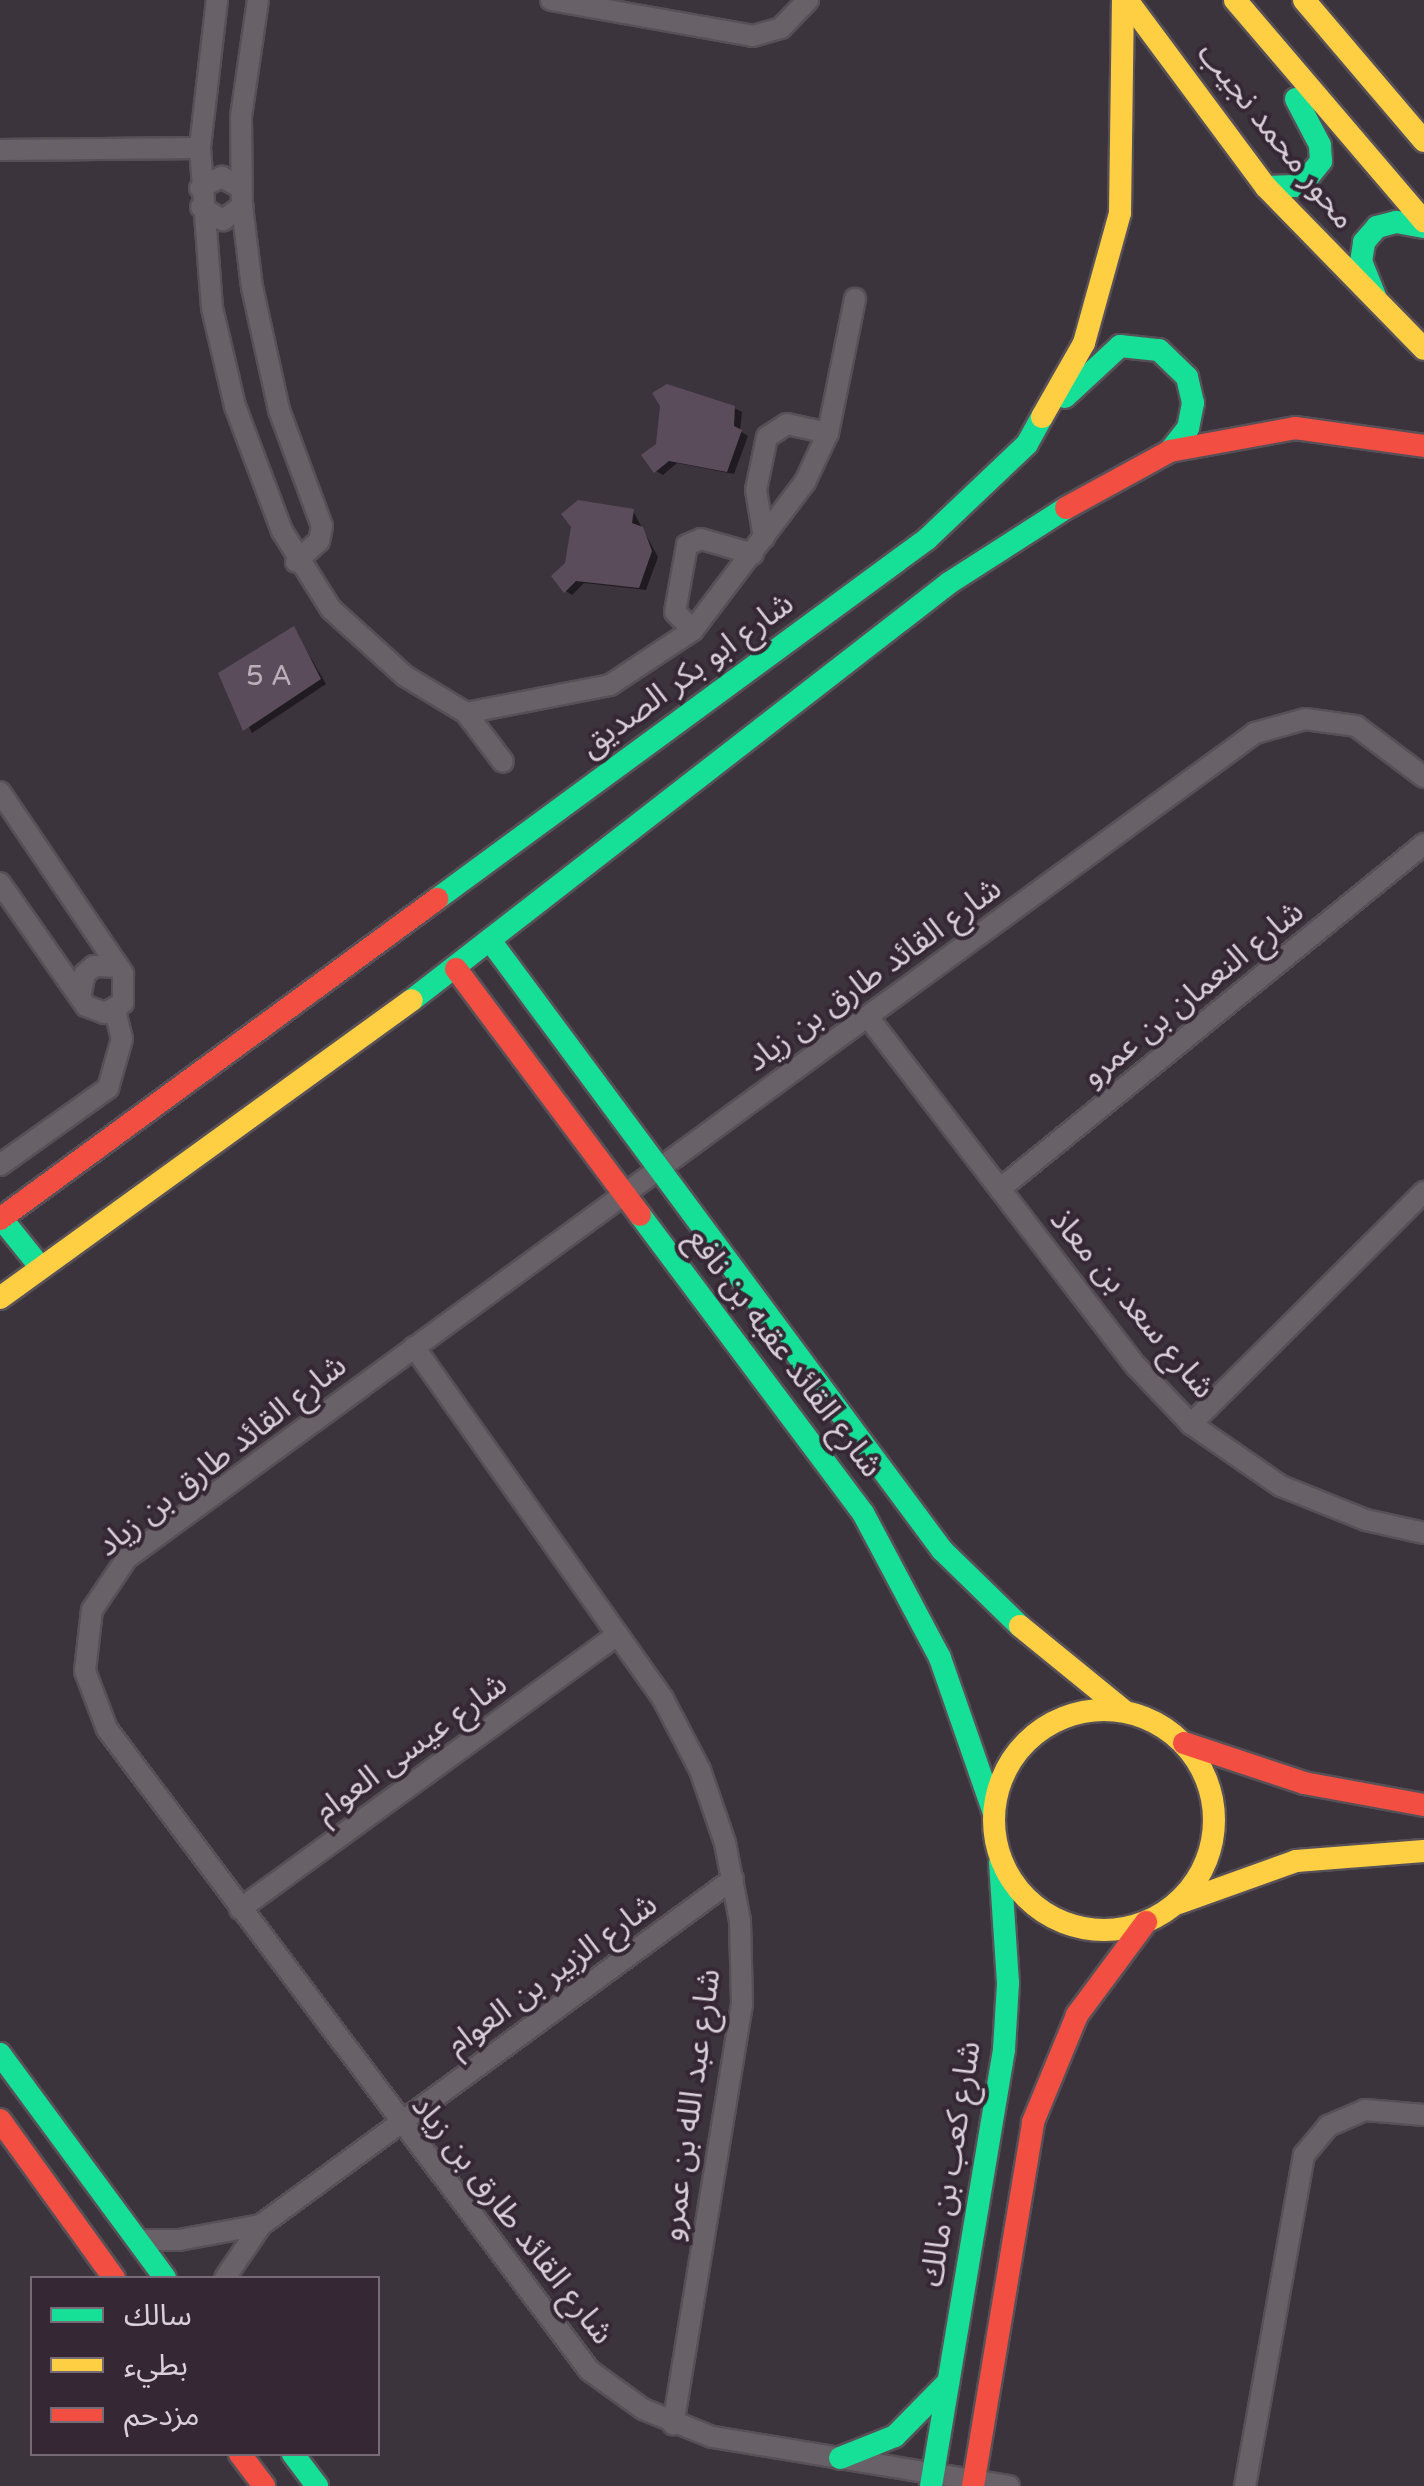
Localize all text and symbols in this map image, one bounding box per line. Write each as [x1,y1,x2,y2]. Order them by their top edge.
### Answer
street label: محور محمد نجيب [1189,35,1363,237]
street label: شارع ابو بكر الصديق [573,585,801,765]
house number: 5 A [246,659,292,693]
street label: شارع القائد طارق بن زياد [739,870,1009,1080]
street label: شارع النعمان بن عمرو [1074,893,1312,1095]
street label: شارع سعد بن معاذ [1041,1201,1223,1407]
street label: شارع القائد عقبه بن نافع [678,1221,890,1485]
street label: شارع القائد طارق بن زياد [90,1347,354,1565]
street label: شارع عيسى العوام [307,1665,515,1831]
street label: شارع الزبير بن العوام [439,1886,665,2064]
street label: شارع عبد الله بن عمرو [653,1966,729,2244]
street label: شارع كعب بن مالك [913,2038,989,2290]
street label: شارع القائد طارق بن زياد [403,2088,621,2352]
legend [30,2276,380,2456]
text: سالك [124,2297,192,2334]
text: بطيء [124,2347,188,2384]
text: مزدحم [124,2397,200,2434]

